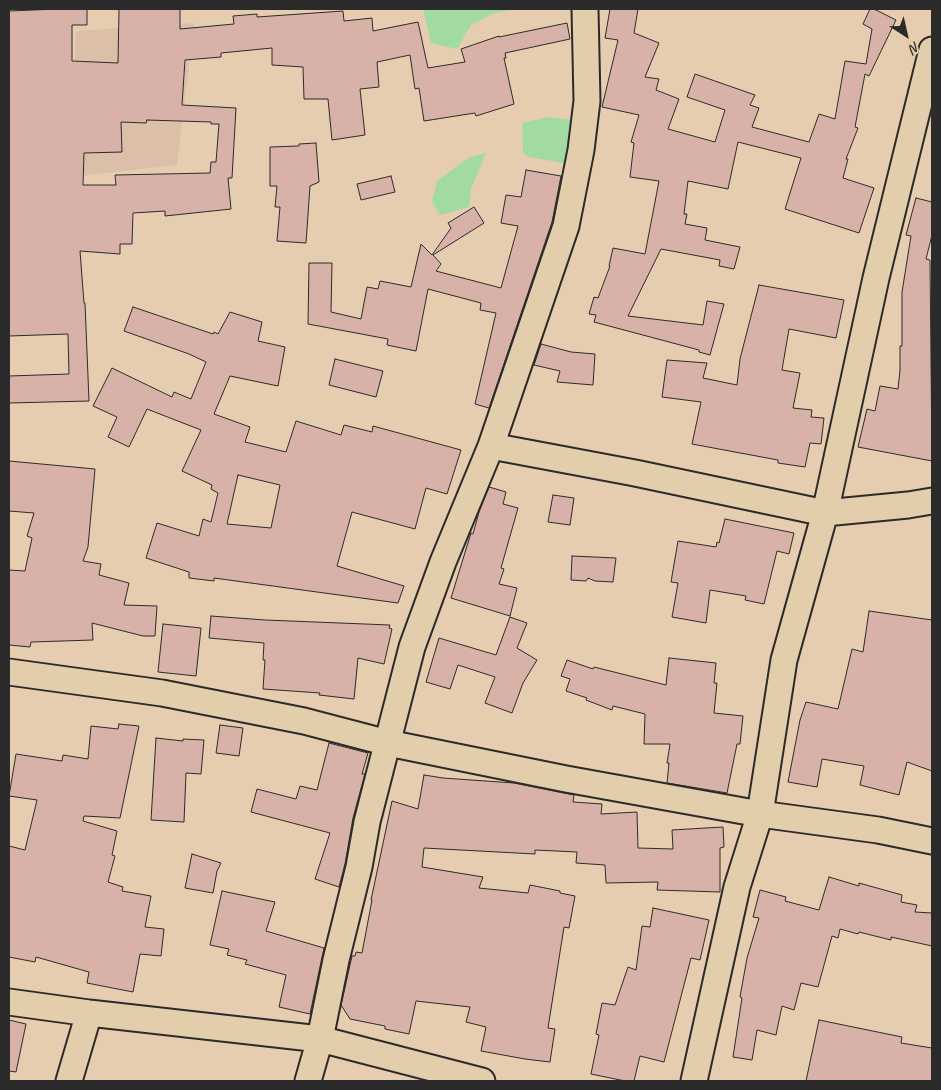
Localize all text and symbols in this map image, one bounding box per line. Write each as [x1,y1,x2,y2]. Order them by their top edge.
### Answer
north arrow [881,10,931,60]
text: N [906,38,923,57]

